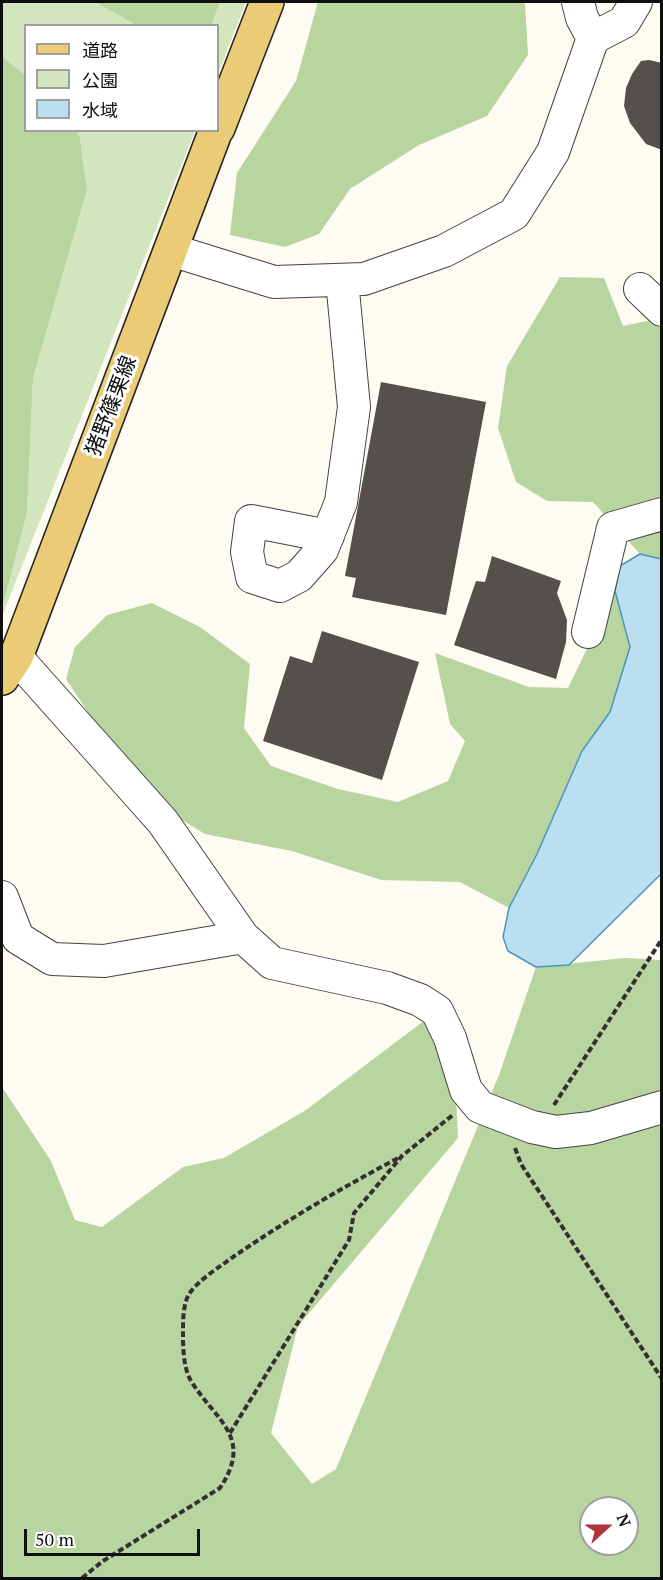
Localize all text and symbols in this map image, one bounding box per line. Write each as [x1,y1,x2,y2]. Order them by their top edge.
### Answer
legend [24,24,219,132]
text: 道路 [82,38,118,62]
text: 公園 [82,68,118,92]
text: 水域 [82,98,118,122]
street label: 猪野篠栗線 [81,352,143,460]
north arrow [579,1496,639,1556]
text: N [611,1511,636,1530]
scale bar [27,1517,202,1555]
text: 50 m [35,1527,74,1551]

